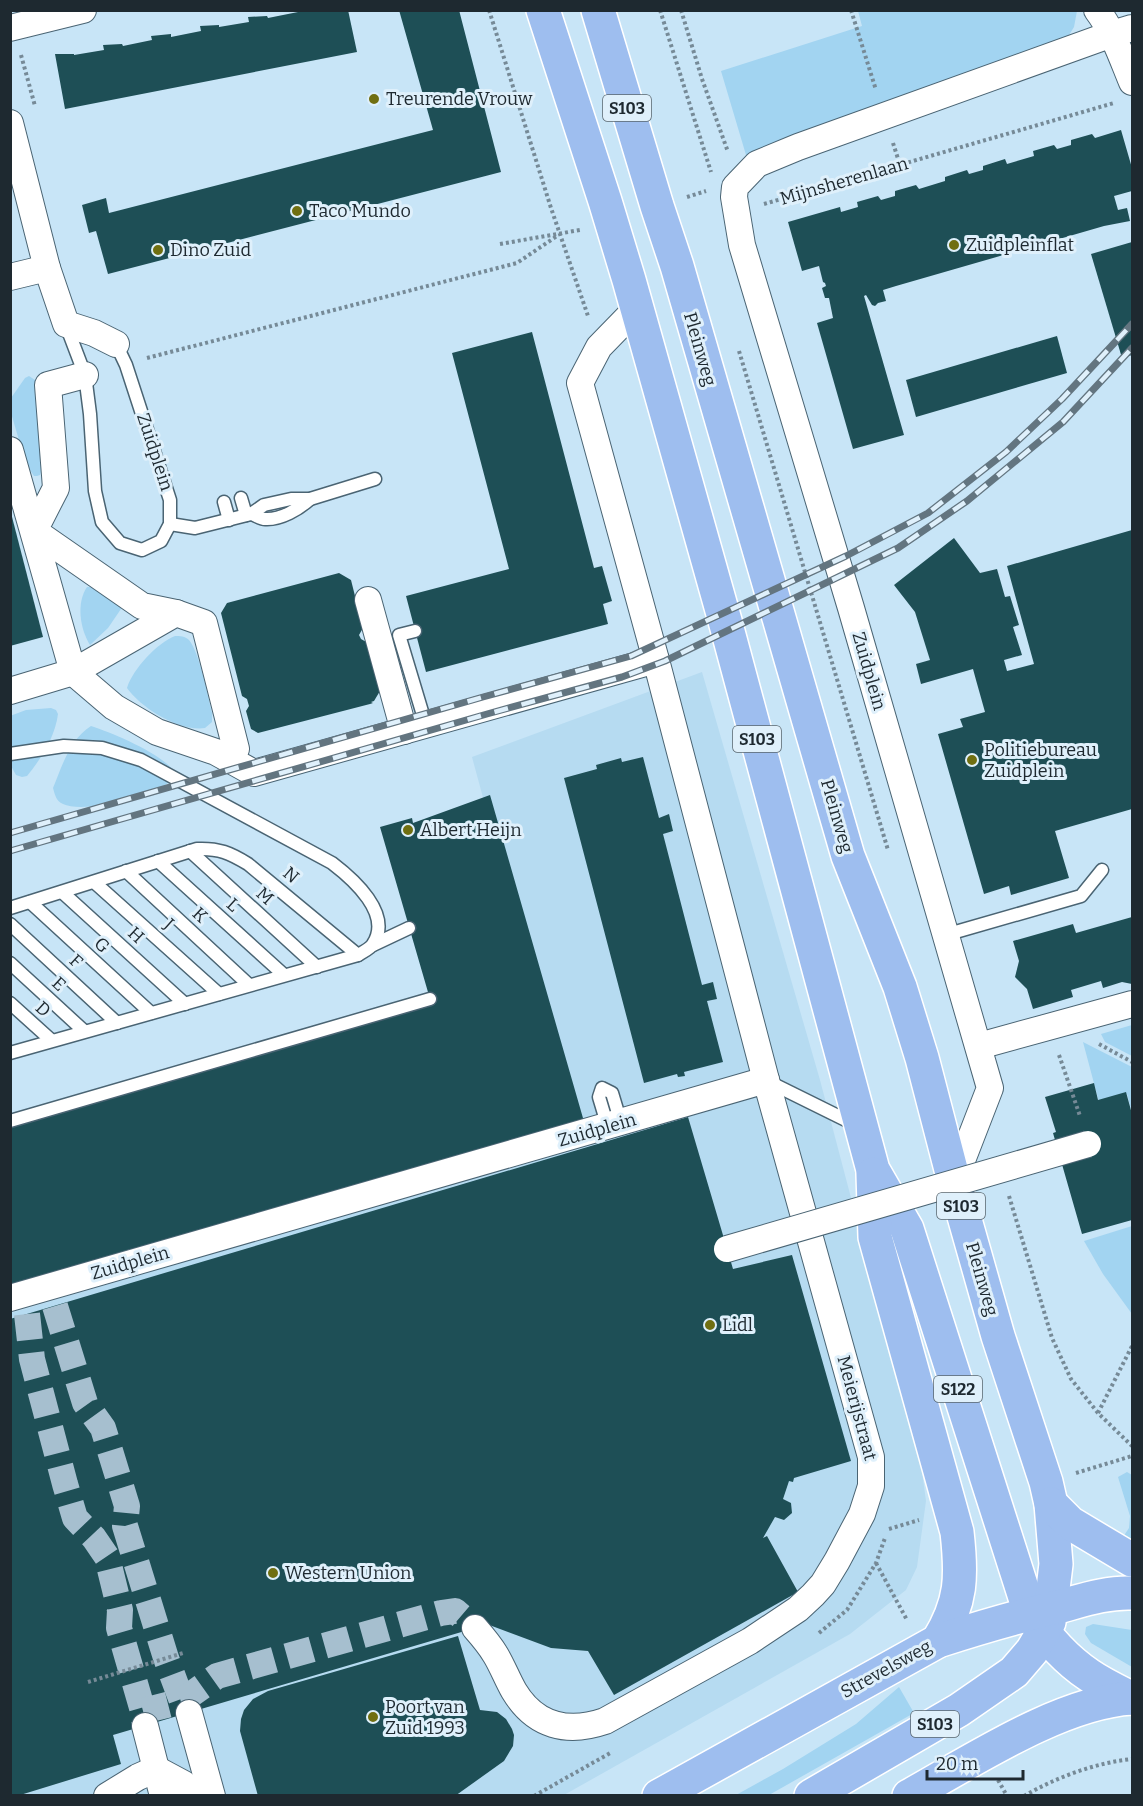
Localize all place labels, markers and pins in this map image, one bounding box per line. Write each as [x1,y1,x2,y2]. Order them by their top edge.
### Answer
place label: Treurende Vrouw [386,88,533,110]
marker: Treurende Vrouw [367,92,381,106]
place label: Taco Mundo [309,200,411,222]
marker: Taco Mundo [290,204,304,218]
place label: Zuidpleinflat [966,234,1075,256]
marker: Zuidpleinflat [947,238,961,252]
place label: Dino Zuid [170,239,252,261]
marker: Dino Zuid [151,243,165,257]
place label: Politiebureau Zuidplein [984,739,1097,782]
marker: Politiebureau Zuidplein [965,753,979,767]
place label: Albert Heijn [420,819,522,841]
marker: Albert Heijn [401,823,415,837]
place label: Lidl [722,1314,753,1336]
marker: Lidl [703,1318,717,1332]
place label: Western Union [285,1562,412,1584]
marker: Western Union [266,1566,280,1580]
place label: Poort van Zuid 1993 [385,1696,465,1739]
marker: Poort van Zuid 1993 [366,1710,380,1724]

